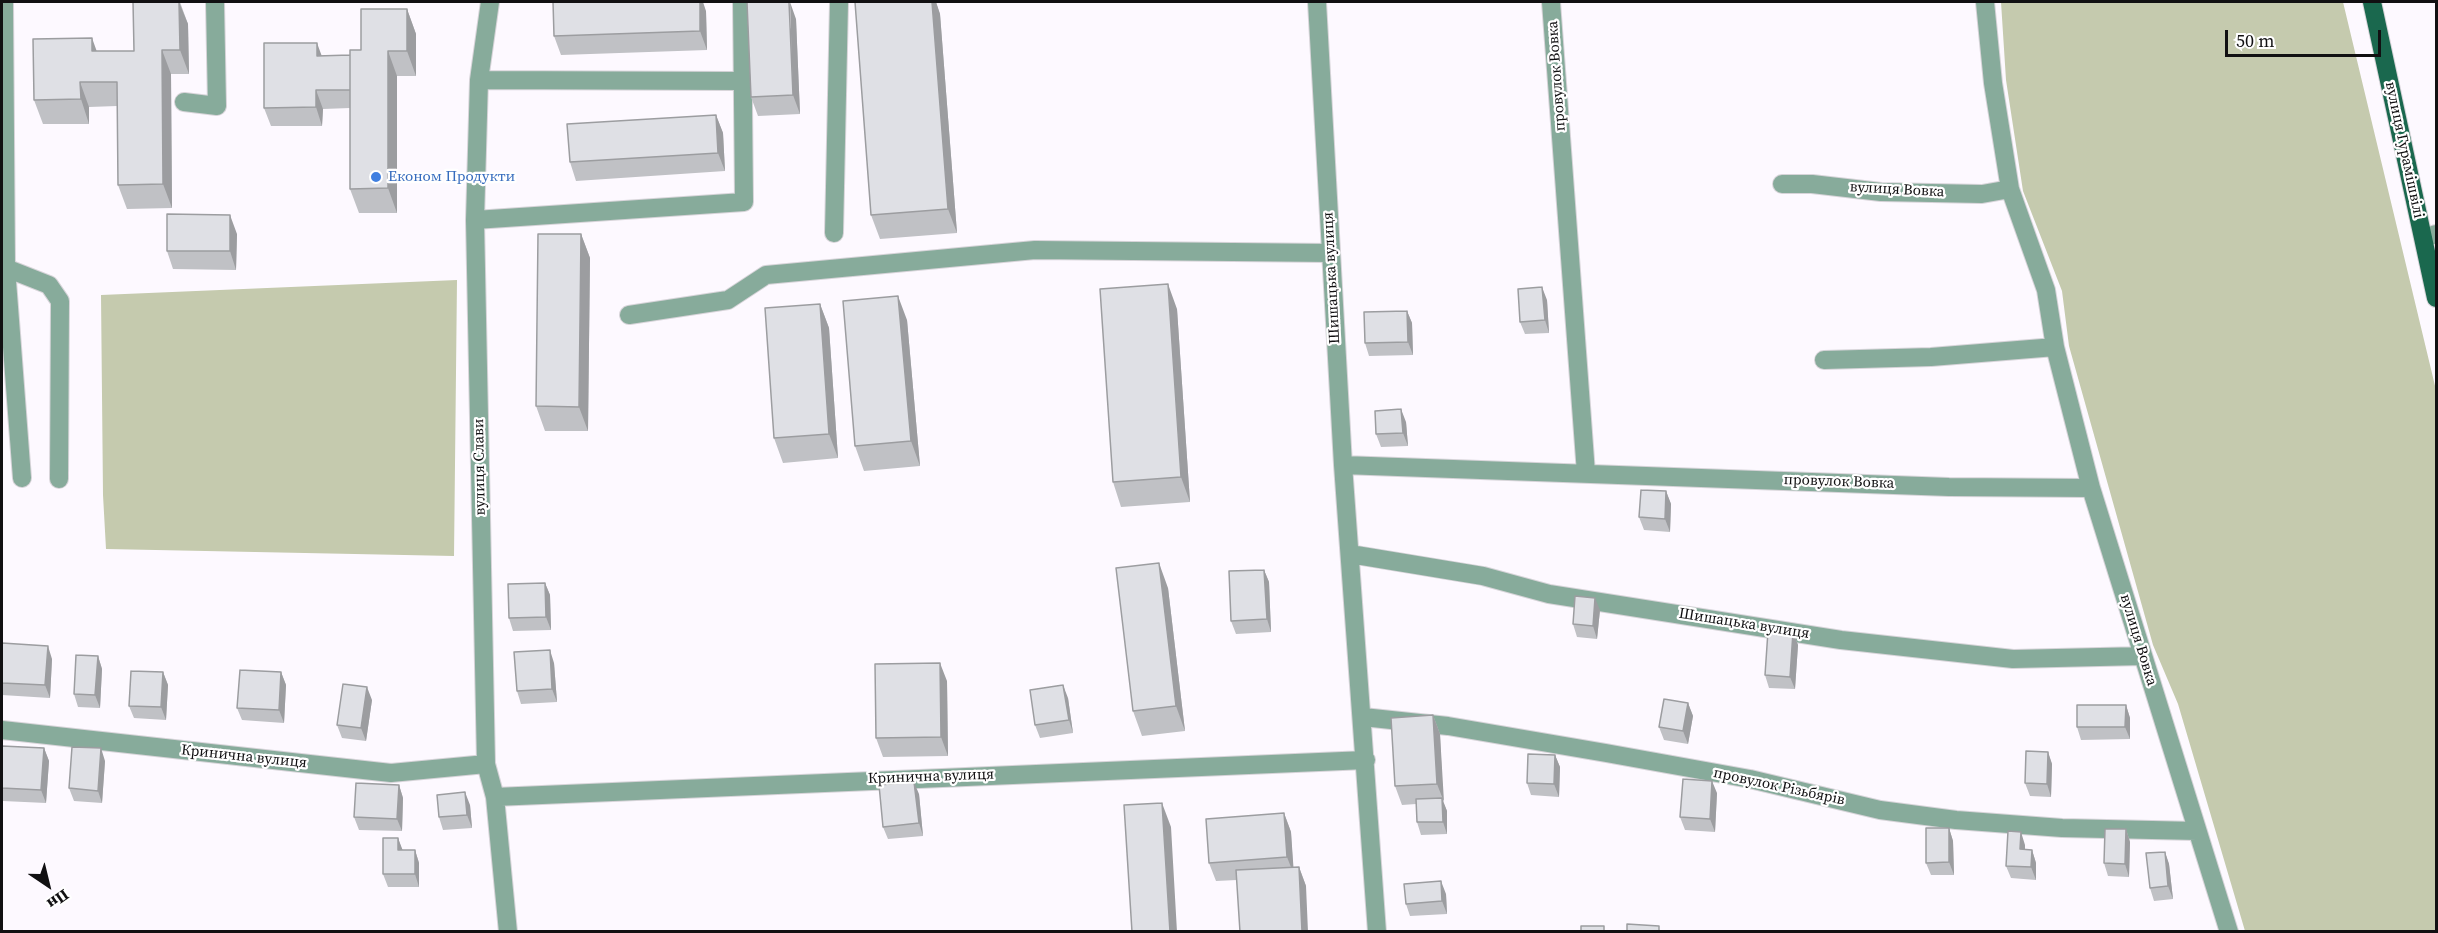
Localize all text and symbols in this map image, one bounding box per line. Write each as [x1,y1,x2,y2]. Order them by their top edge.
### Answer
scale bar [2228,18,2384,56]
street label: провулок Вовка [1544,20,1570,132]
text: 50 m [2236,28,2274,53]
street label: вулиця Гурамішвілі [2381,80,2427,220]
place label: Економ Продукти [388,168,515,186]
marker: Економ Продукти [369,170,383,184]
street label: вулиця Вовка [1849,179,1945,201]
street label: Шишацька вулиця [1320,212,1344,344]
street label: вулиця Слави [470,418,490,516]
street label: провулок Вовка [1783,471,1895,493]
street label: вулиця Вовка [2116,592,2160,688]
street label: Шишацька вулиця [1677,605,1811,643]
street label: Кринична вулиця [180,741,308,773]
street label: провулок Різьбярів [1712,764,1846,810]
street label: Кринична вулиця [868,766,994,788]
north arrow [18,855,78,915]
text: Пн [43,884,74,915]

